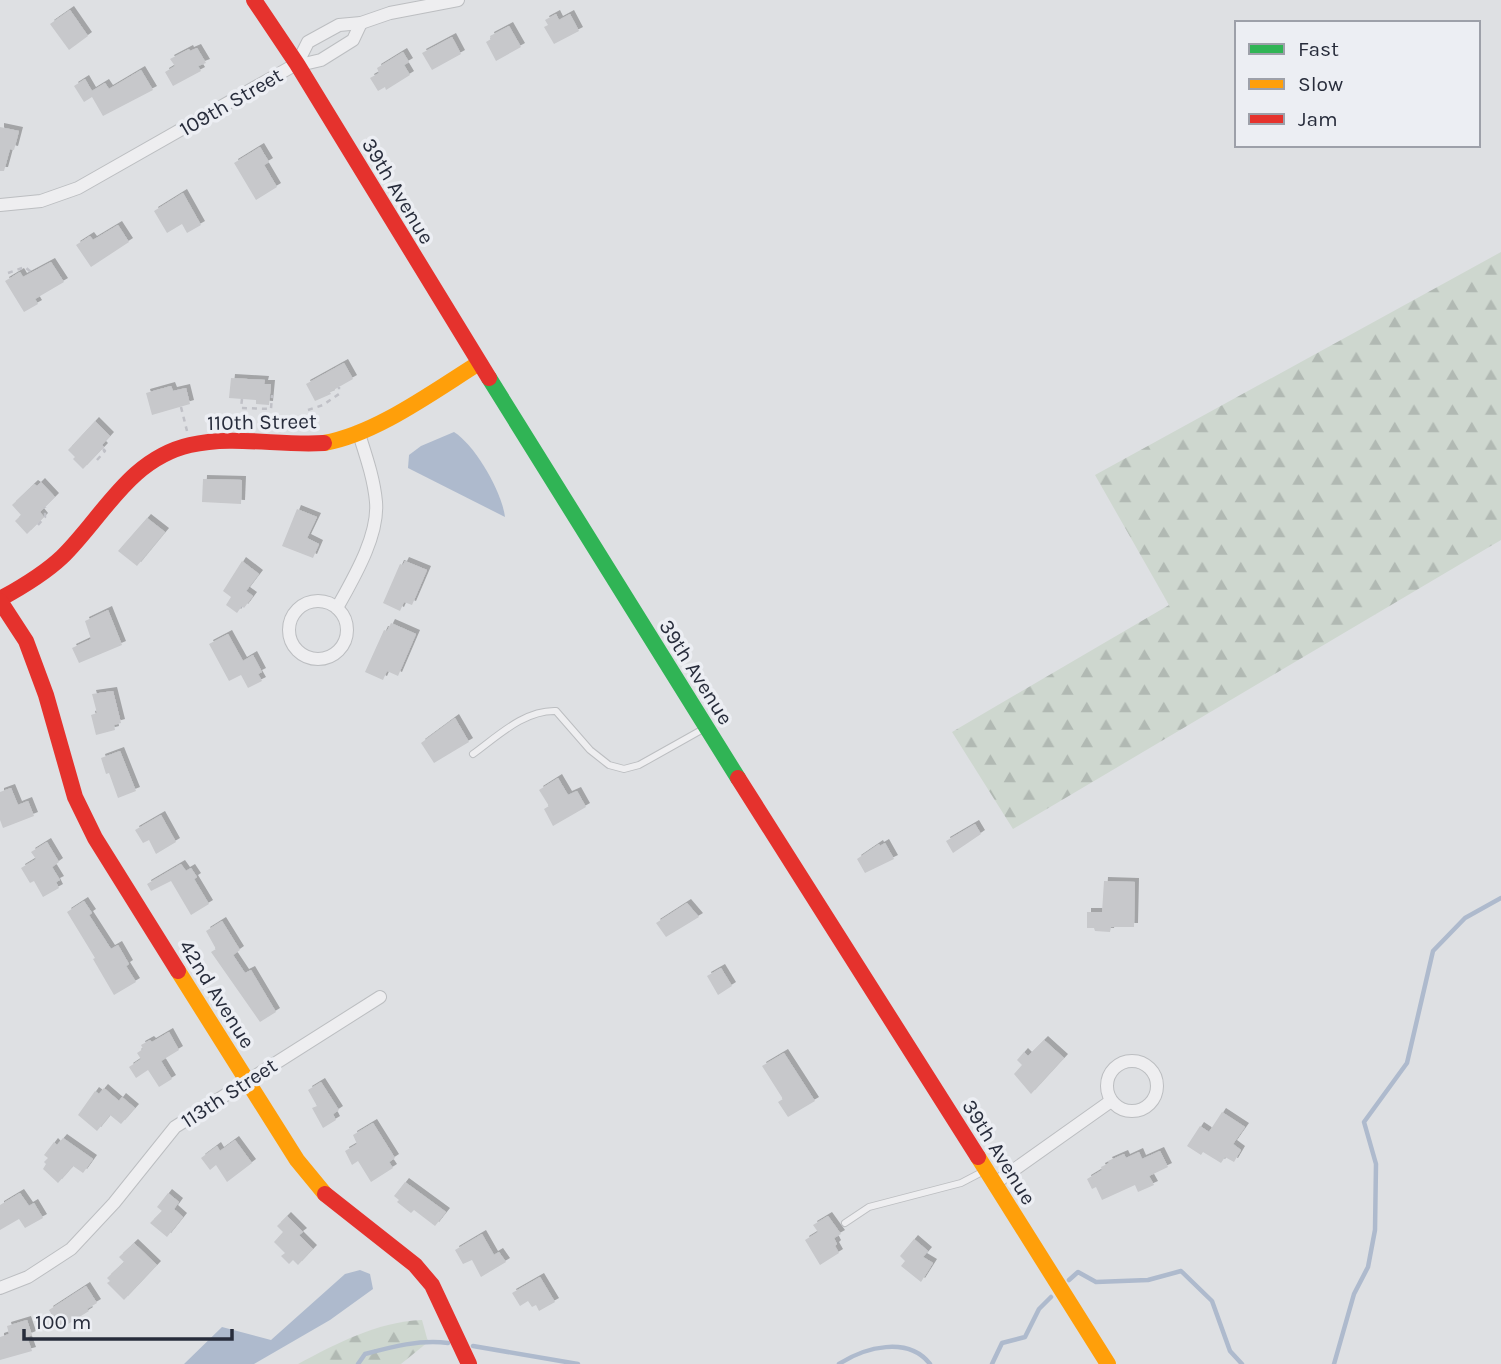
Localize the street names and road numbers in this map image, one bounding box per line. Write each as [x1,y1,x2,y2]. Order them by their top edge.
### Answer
street label: 109th Street [175,63,287,141]
street label: 39th Avenue [357,134,439,248]
street label: 110th Street [207,409,317,435]
street label: 39th Avenue [654,615,738,729]
street label: 42nd Avenue [174,935,260,1053]
street label: 113th Street [177,1053,282,1133]
street label: 39th Avenue [957,1095,1041,1209]

